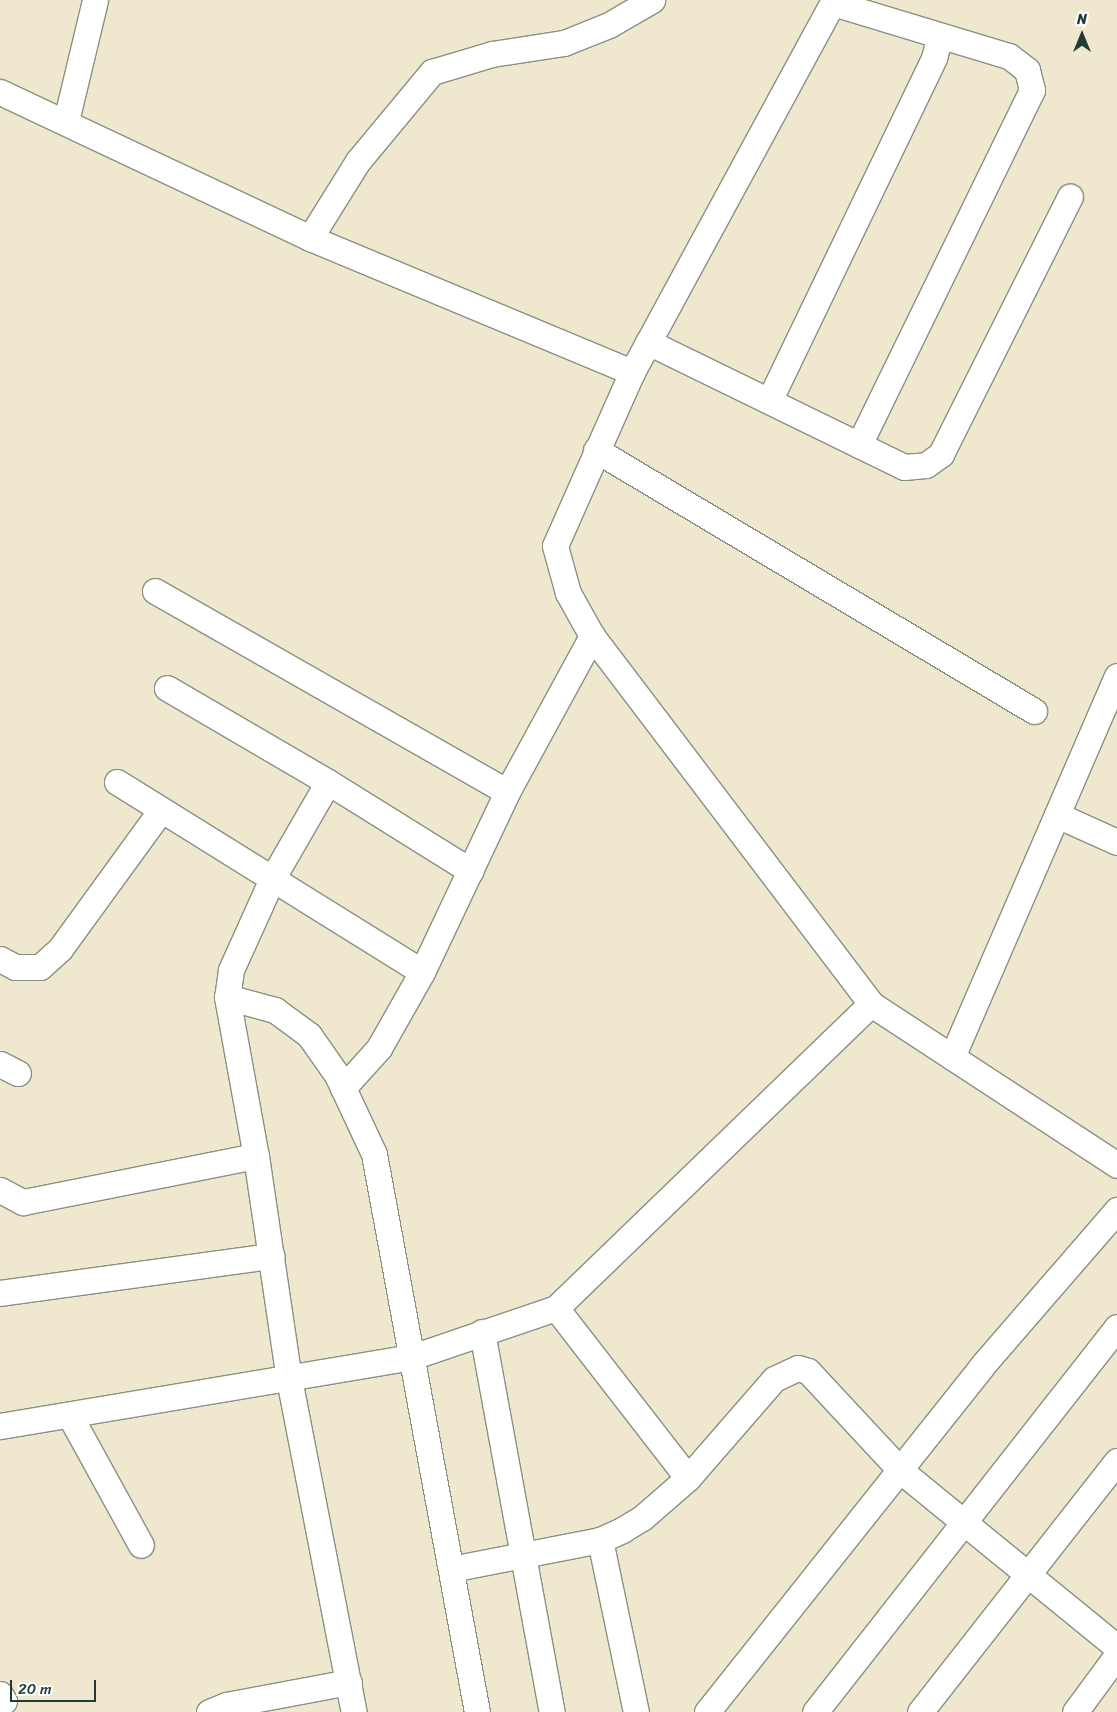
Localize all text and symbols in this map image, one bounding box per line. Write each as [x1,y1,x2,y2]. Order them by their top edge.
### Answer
text: N [1077,7,1087,32]
north arrow [1057,10,1107,60]
scale bar [12,1670,99,1702]
text: 20 m [18,1676,52,1702]

